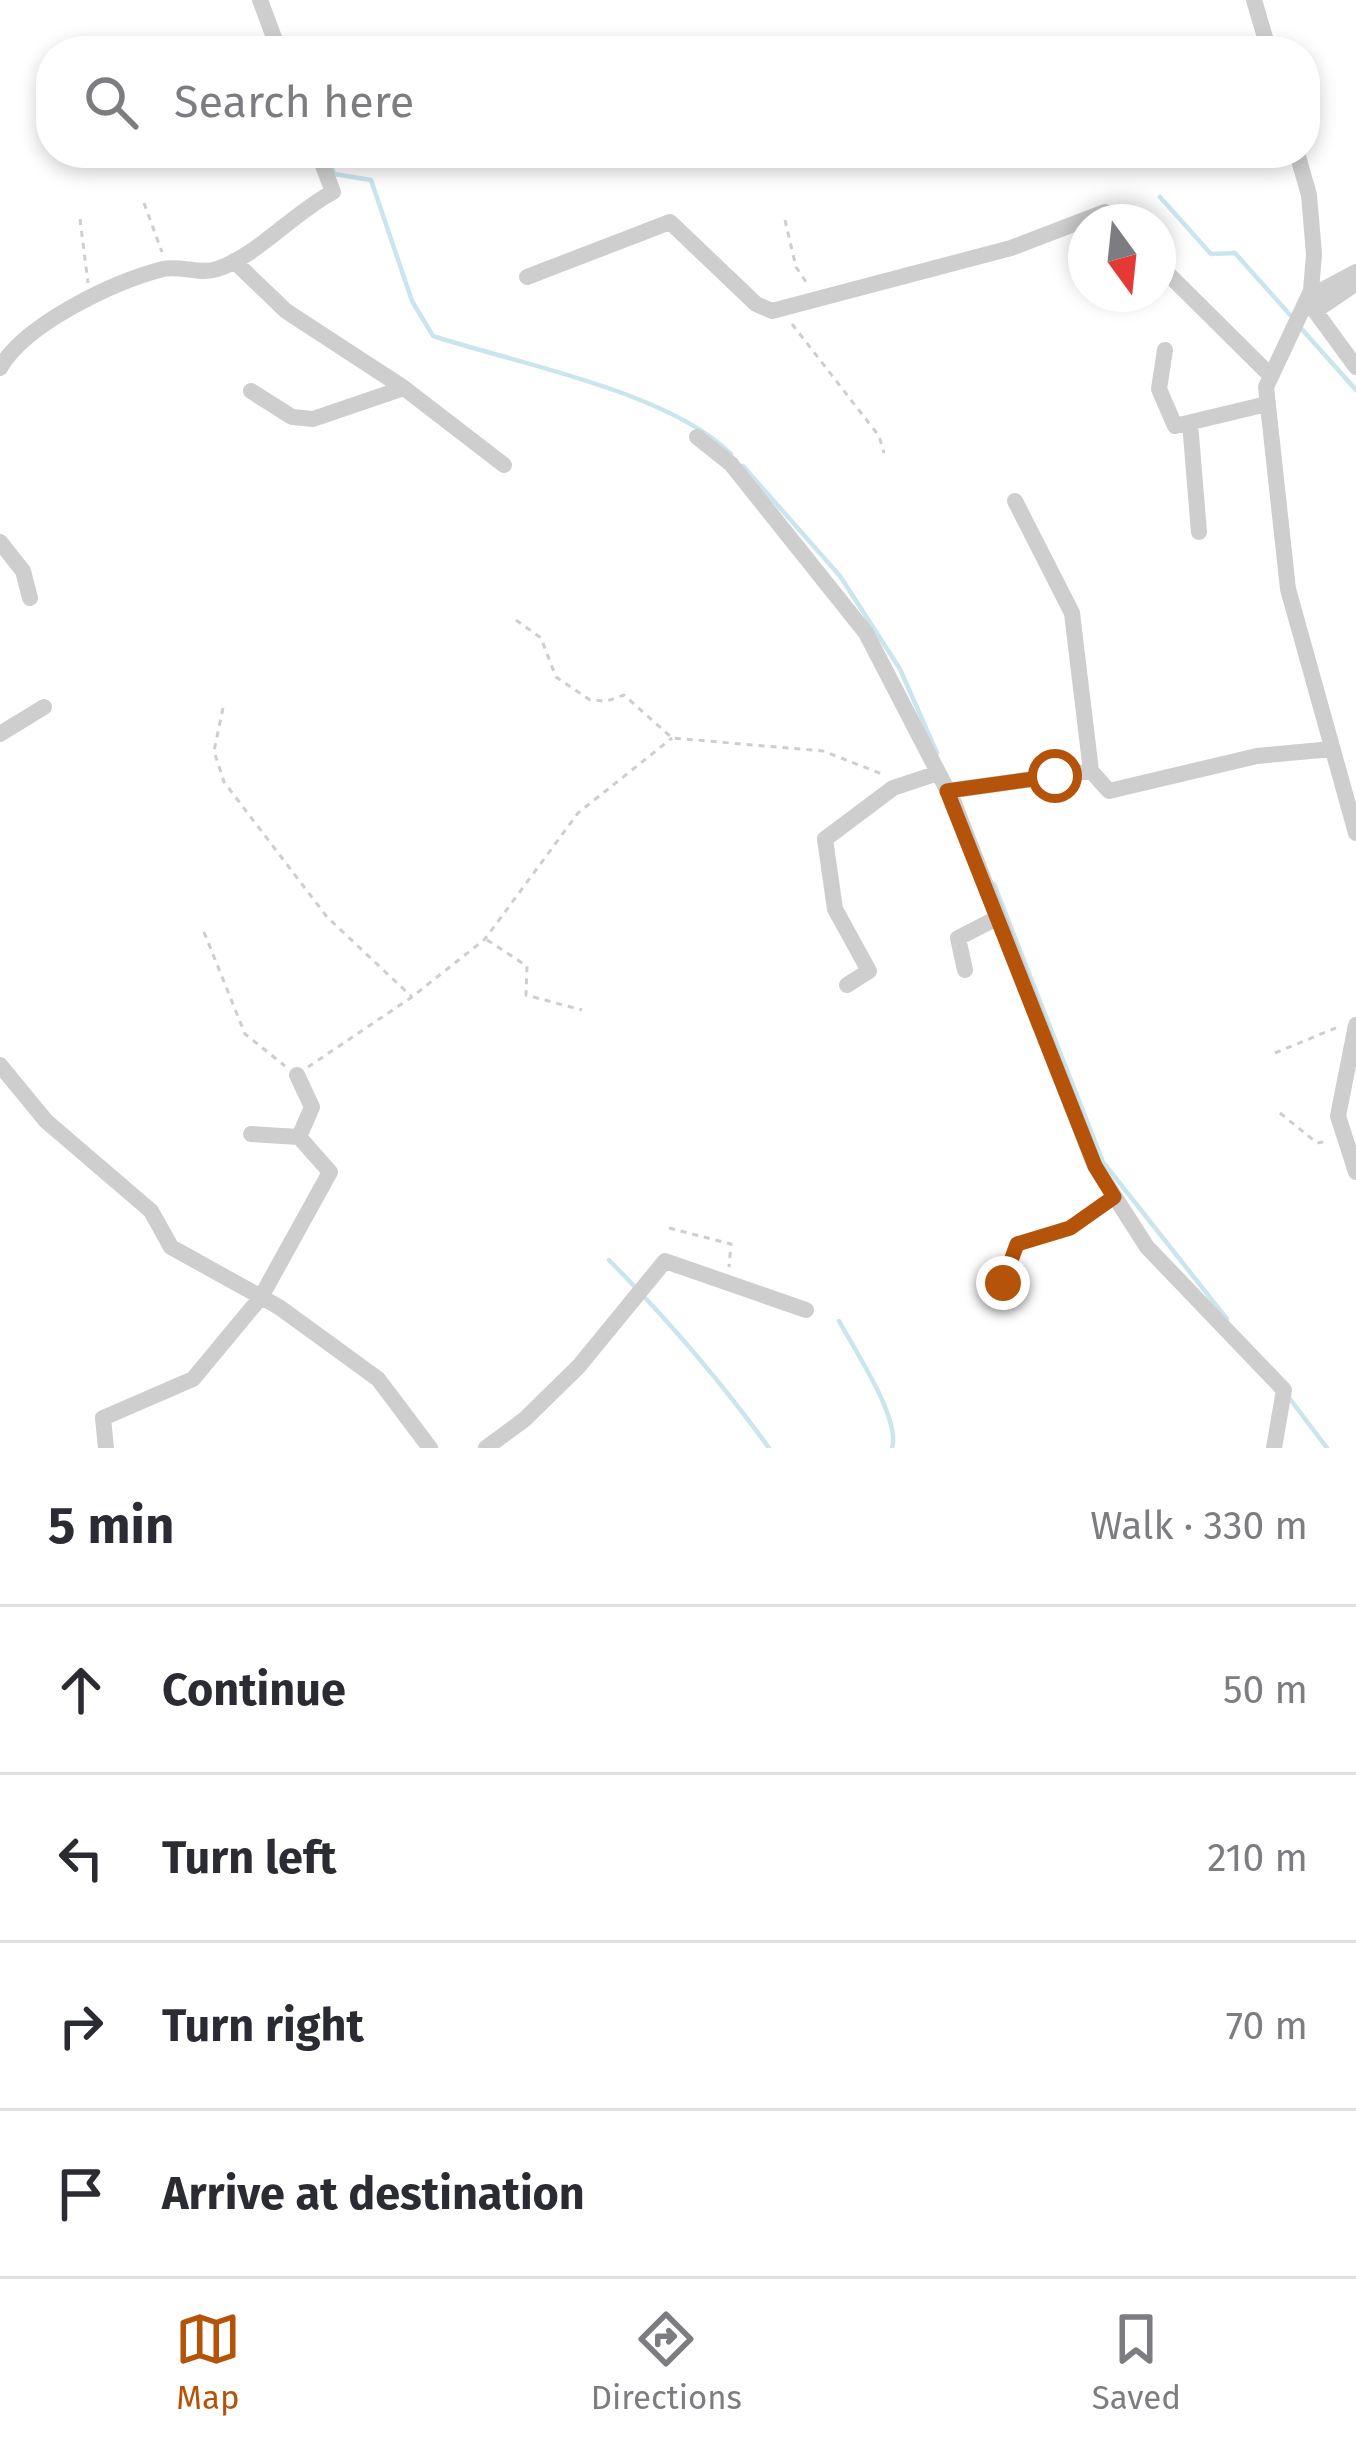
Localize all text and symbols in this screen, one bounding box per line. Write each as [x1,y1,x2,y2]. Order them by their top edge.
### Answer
search box [36,36,1320,168]
icon: search [78,69,144,135]
text: Search here [174,75,414,129]
north arrow [1068,204,1176,312]
route start [1028,749,1082,803]
route end [976,1256,1030,1310]
text: 5 min [48,1495,174,1557]
text: Walk · 330 m [1090,1503,1308,1549]
icon: ahead [48,1657,114,1723]
text: Continue [162,1663,346,1717]
text: 50 m [1223,1667,1308,1713]
icon: left [48,1825,114,1891]
text: Turn left [162,1831,336,1885]
text: 210 m [1207,1835,1308,1881]
icon: right [48,1993,114,2059]
text: Turn right [162,1999,364,2053]
text: 70 m [1226,2003,1308,2049]
icon: arrive [48,2161,114,2227]
text: Arrive at destination [162,2167,585,2221]
tab: Map [175,2306,241,2418]
tab: Directions [591,2306,742,2418]
tab: Saved [1092,2306,1181,2418]

